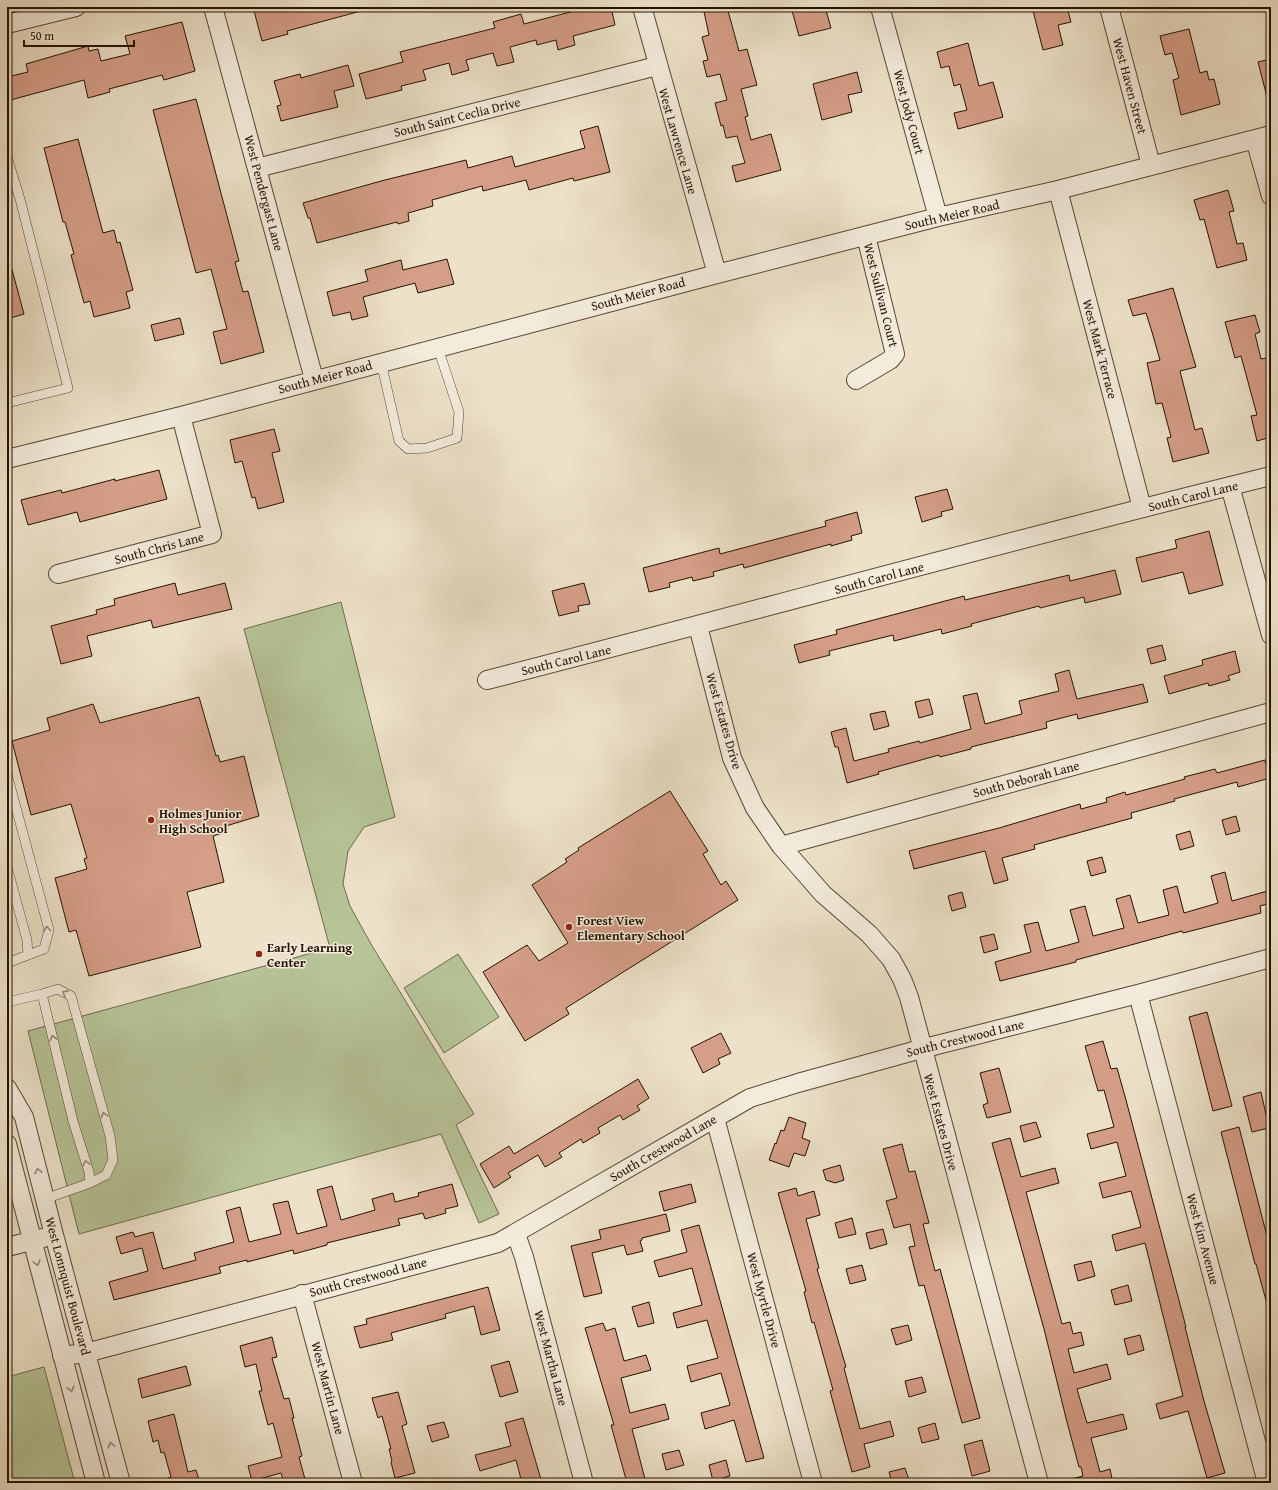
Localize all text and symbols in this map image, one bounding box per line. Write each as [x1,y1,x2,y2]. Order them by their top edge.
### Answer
scale bar [24,22,134,48]
text: 50 m [30,27,54,44]
street label: West Haven Street [1108,36,1152,137]
street label: West Jody Court [889,68,930,157]
street label: West Lawrence Lane [654,86,702,196]
street label: South Saint Ceclia Drive [392,92,522,142]
street label: West Pendergast Lane [239,133,289,253]
street label: South Meier Road [903,195,1001,235]
street label: West Sullivan Court [859,241,903,349]
street label: South Meier Road [589,272,687,316]
street label: West Mark Terrace [1078,297,1122,401]
street label: South Meier Road [276,355,374,399]
street label: South Carol Lane [1146,476,1240,516]
street label: South Chris Lane [112,527,206,569]
street label: South Carol Lane [832,557,926,599]
street label: South Carol Lane [519,640,613,680]
street label: West Estates Drive [701,671,747,771]
street label: South Deborah Lane [971,756,1081,802]
place label: Holmes Junior High School [159,804,241,838]
marker: Holmes Junior High School [146,815,156,825]
place label: Forest View Elementary School [577,911,685,945]
marker: Forest View Elementary School [564,922,574,932]
one-way arrow [43,925,52,932]
place label: Early Learning Center [267,938,352,972]
marker: Early Learning Center [254,949,264,959]
one-way arrow [62,990,69,998]
street label: South Crestwood Lane [904,1014,1026,1062]
one-way arrow [49,1034,57,1041]
street label: West Estates Drive [919,1071,963,1173]
street label: South Crestwood Lane [606,1110,720,1186]
one-way arrow [100,1111,109,1118]
one-way arrow [83,1160,91,1166]
one-way arrow [34,1168,43,1175]
street label: West Kim Avenue [1182,1191,1224,1287]
street label: West Lonnquist Boulevard [40,1215,96,1357]
street label: West Myrtle Drive [742,1250,786,1350]
street label: South Crestwood Lane [307,1252,429,1302]
one-way arrow [32,1259,41,1266]
street label: West Martha Lane [529,1308,573,1408]
street label: West Martin Lane [306,1339,350,1437]
one-way arrow [66,1385,75,1392]
one-way arrow [107,1442,116,1449]

